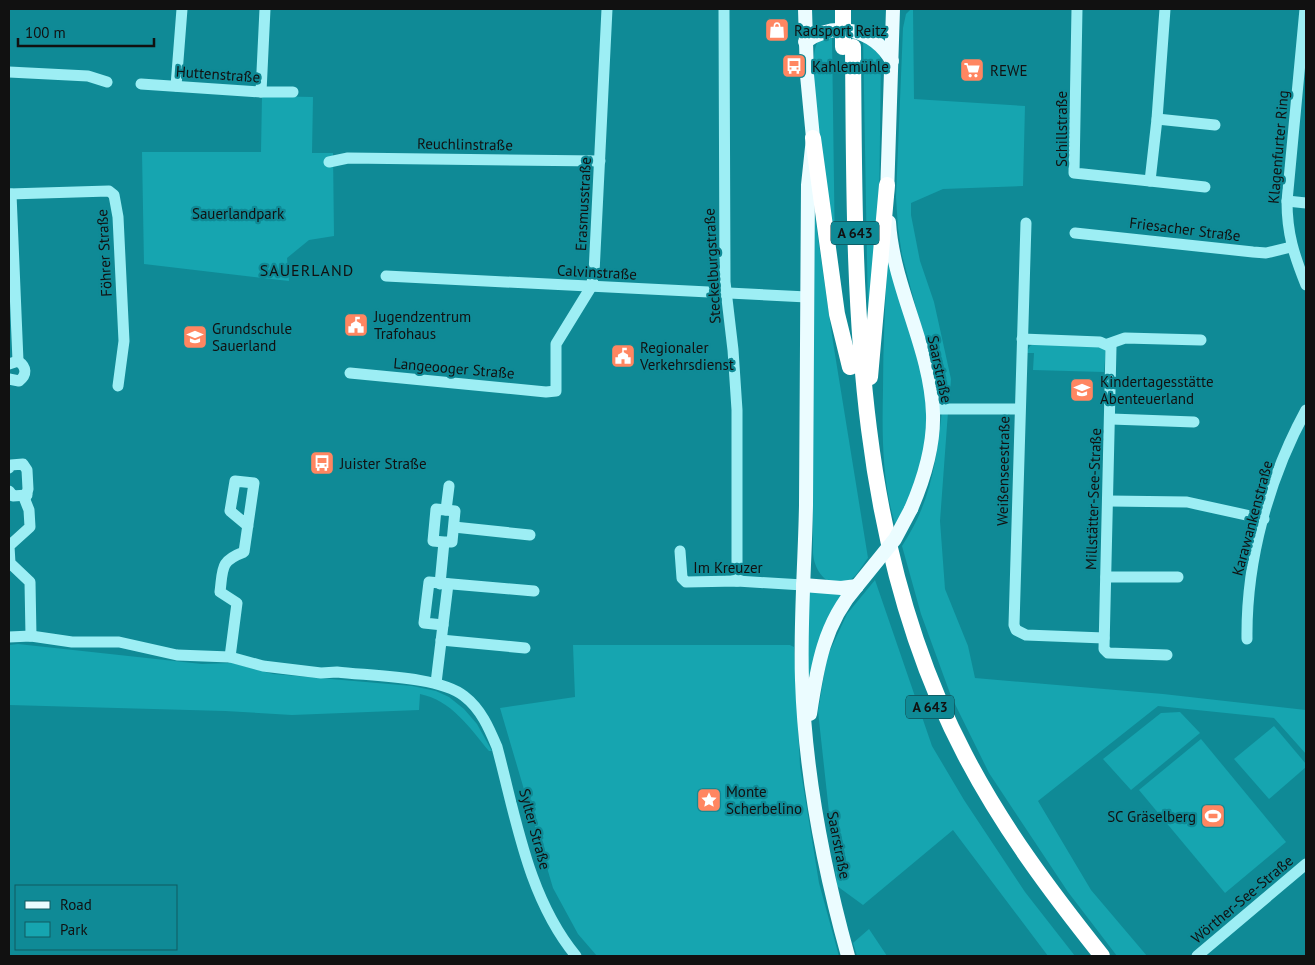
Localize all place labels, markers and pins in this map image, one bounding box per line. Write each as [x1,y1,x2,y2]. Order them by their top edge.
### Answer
shop icon: Radsport Reitz [764,17,790,43]
place label: Radsport Reitz [794,21,887,40]
bus stop icon: Kahlemühle [781,53,807,79]
place label: Kahlemühle [812,57,889,76]
supermarket icon: REWE [959,57,985,83]
place label: REWE [990,61,1027,80]
place label: Jugendzentrum Trafohaus [373,307,471,343]
public building icon: Jugendzentrum Trafohaus [343,312,369,338]
place label: Grundschule Sauerland [212,319,292,355]
school or university icon: Grundschule Sauerland [182,324,208,350]
place label: Regionaler Verkehrsdienst [639,338,734,374]
public building icon: Regionaler Verkehrsdienst [610,343,636,369]
place label: Kindertagesstätte Abenteuerland [1100,372,1214,408]
school or university icon: Kindertagesstätte Abenteuerland [1069,377,1095,403]
bus stop icon: Juister Straße [309,450,335,476]
place label: Juister Straße [339,454,427,473]
place label: Monte Scherbelino [726,782,802,818]
place icon: Monte Scherbelino [696,787,722,813]
sports icon: SC Gräselberg [1200,803,1226,829]
place label: SC Gräselberg [1107,807,1196,826]

